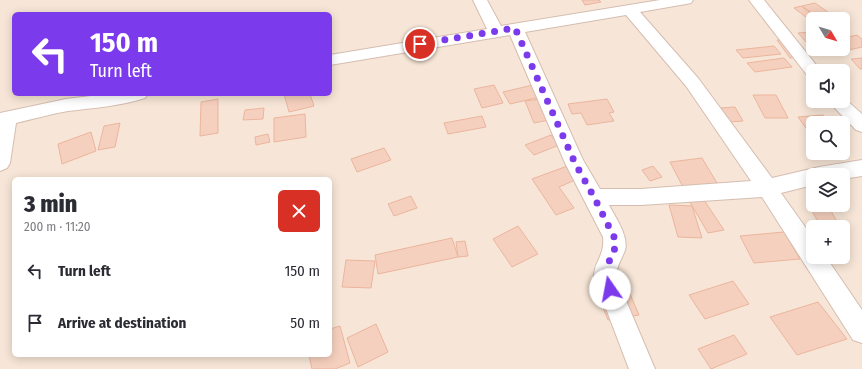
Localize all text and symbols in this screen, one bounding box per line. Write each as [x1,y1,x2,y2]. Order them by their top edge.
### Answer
north arrow [806,12,850,56]
map controls [806,12,850,264]
text: 150 m [90,26,158,59]
pin [403,27,437,61]
icon: left [24,28,76,80]
icon: arrive [409,33,431,55]
text: Turn left [90,60,152,82]
button: sound [806,64,850,108]
button: search [806,116,850,160]
button: layers [806,168,850,212]
text: 3 min [24,190,77,218]
button: close [278,190,320,232]
text: 200 m · 11:20 [24,219,90,234]
button: + [806,220,850,264]
icon: left [24,260,46,282]
text: Turn left [58,262,111,280]
text: 150 m [284,262,320,280]
position arrow [589,268,631,310]
icon: arrive [24,312,46,334]
text: Arrive at destination [58,314,186,332]
text: 50 m [290,314,320,332]

